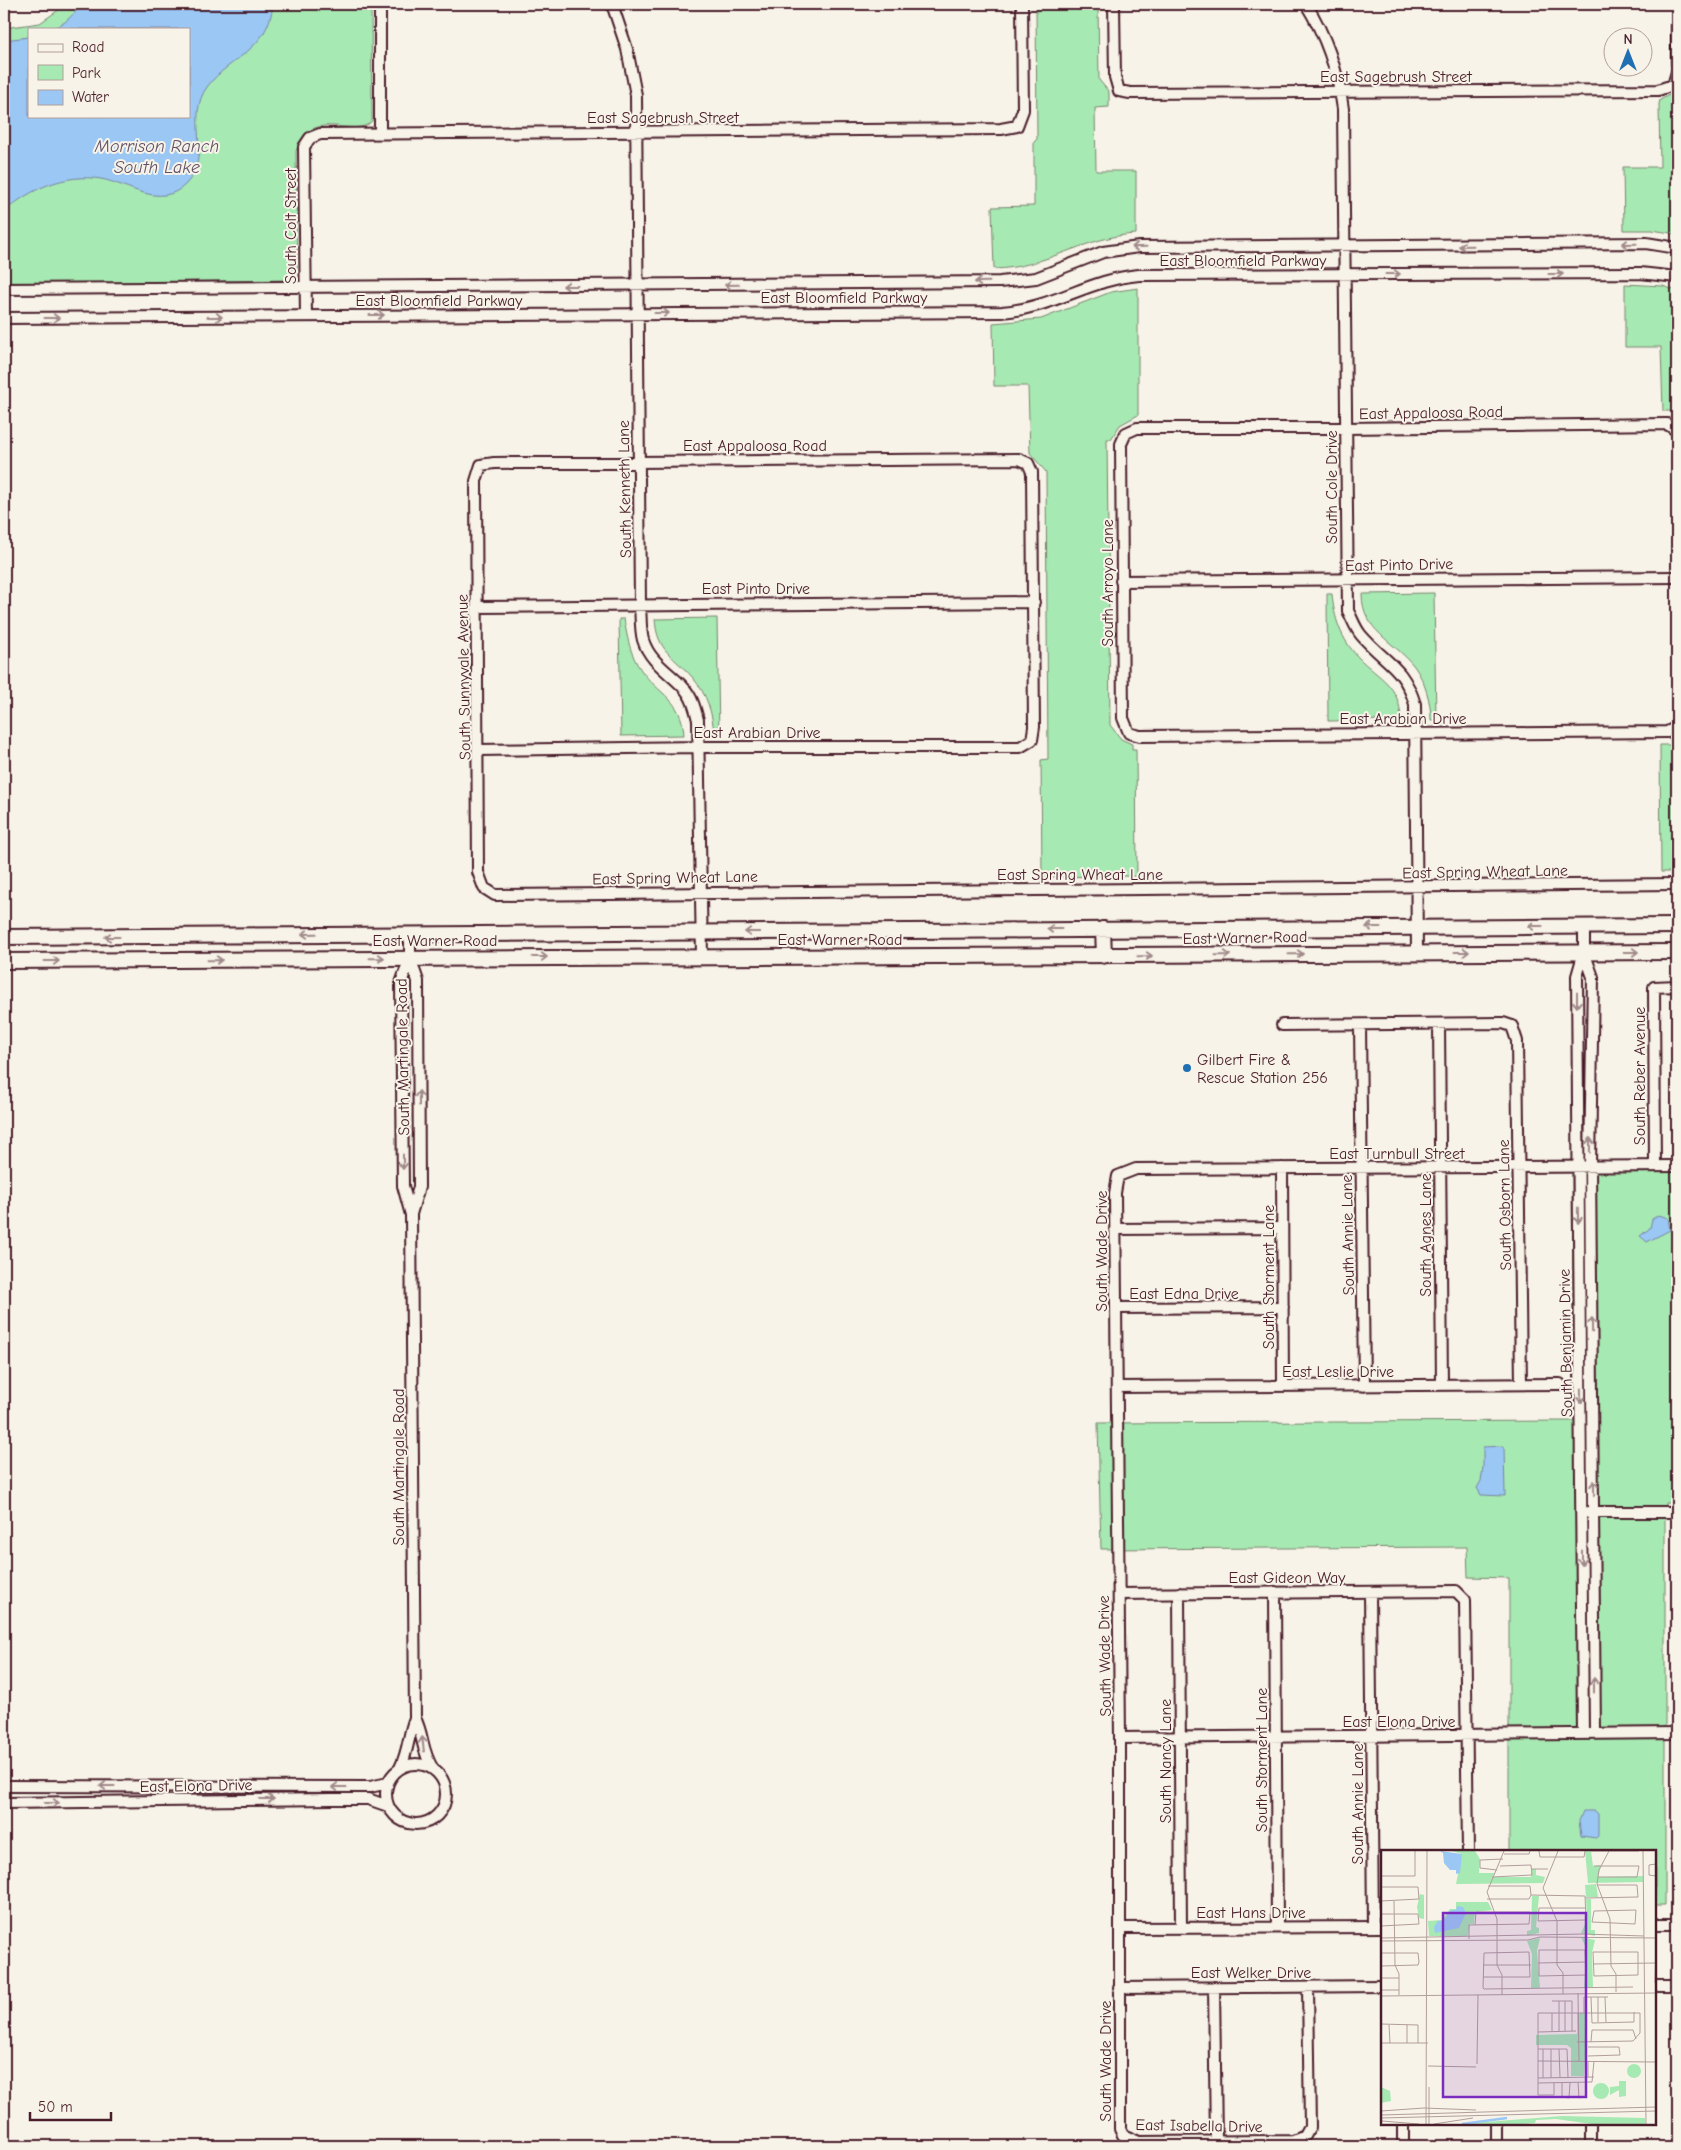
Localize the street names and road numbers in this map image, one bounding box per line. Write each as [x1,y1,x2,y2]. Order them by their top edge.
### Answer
street label: East Sagebrush Street [1320,68,1472,86]
street label: East Sagebrush Street [587,109,739,127]
street label: South Colt Street [282,168,300,284]
street label: East Bloomfield Parkway [1160,252,1327,270]
street label: East Bloomfield Parkway [761,289,928,307]
street label: East Bloomfield Parkway [356,292,523,310]
street label: East Appaloosa Road [1359,403,1503,423]
street label: South Kenneth Lane [615,420,635,558]
street label: South Cole Drive [1323,430,1341,544]
street label: East Appaloosa Road [683,437,827,455]
street label: South Arroyo Lane [1099,519,1117,647]
street label: East Pinto Drive [1345,555,1453,575]
street label: East Pinto Drive [702,580,810,598]
street label: South Sunnyvale Avenue [454,594,474,760]
street label: East Arabian Drive [1339,710,1467,728]
street label: East Arabian Drive [693,724,821,742]
street label: East Spring Wheat Lane [1402,862,1568,882]
street label: East Spring Wheat Lane [997,866,1163,884]
street label: East Spring Wheat Lane [592,868,758,888]
street label: East Warner Road [1182,928,1308,948]
street label: East Warner Road [778,931,902,949]
street label: East Warner Road [373,932,497,950]
street label: South Martingale Road [393,978,413,1136]
street label: South Reber Avenue [1631,1007,1649,1145]
street label: South Osborn Lane [1495,1139,1515,1271]
street label: East Turnbull Street [1329,1145,1465,1163]
street label: South Agnes Lane [1417,1173,1435,1297]
street label: South Annie Lane [1338,1174,1358,1296]
street label: South Wade Drive [1093,1190,1111,1312]
street label: South Storment Lane [1260,1205,1278,1349]
street label: South Benjamin Drive [1556,1269,1576,1417]
street label: East Edna Drive [1129,1285,1239,1303]
street label: East Leslie Drive [1282,1363,1394,1381]
street label: South Martingale Road [390,1388,408,1546]
street label: East Gideon Way [1229,1569,1346,1587]
street label: South Wade Drive [1095,1595,1115,1717]
street label: South Storment Lane [1253,1688,1271,1832]
street label: South Nancy Lane [1157,1699,1175,1823]
street label: East Elona Drive [1343,1713,1455,1731]
street label: South Annie Lane [1349,1744,1367,1864]
street label: East Elona Drive [139,1776,253,1796]
street label: East Hans Drive [1196,1904,1306,1922]
street label: East Welker Drive [1191,1964,1311,1982]
street label: South Wade Drive [1097,2000,1115,2122]
street label: East Isabella Drive [1135,2116,1263,2136]

